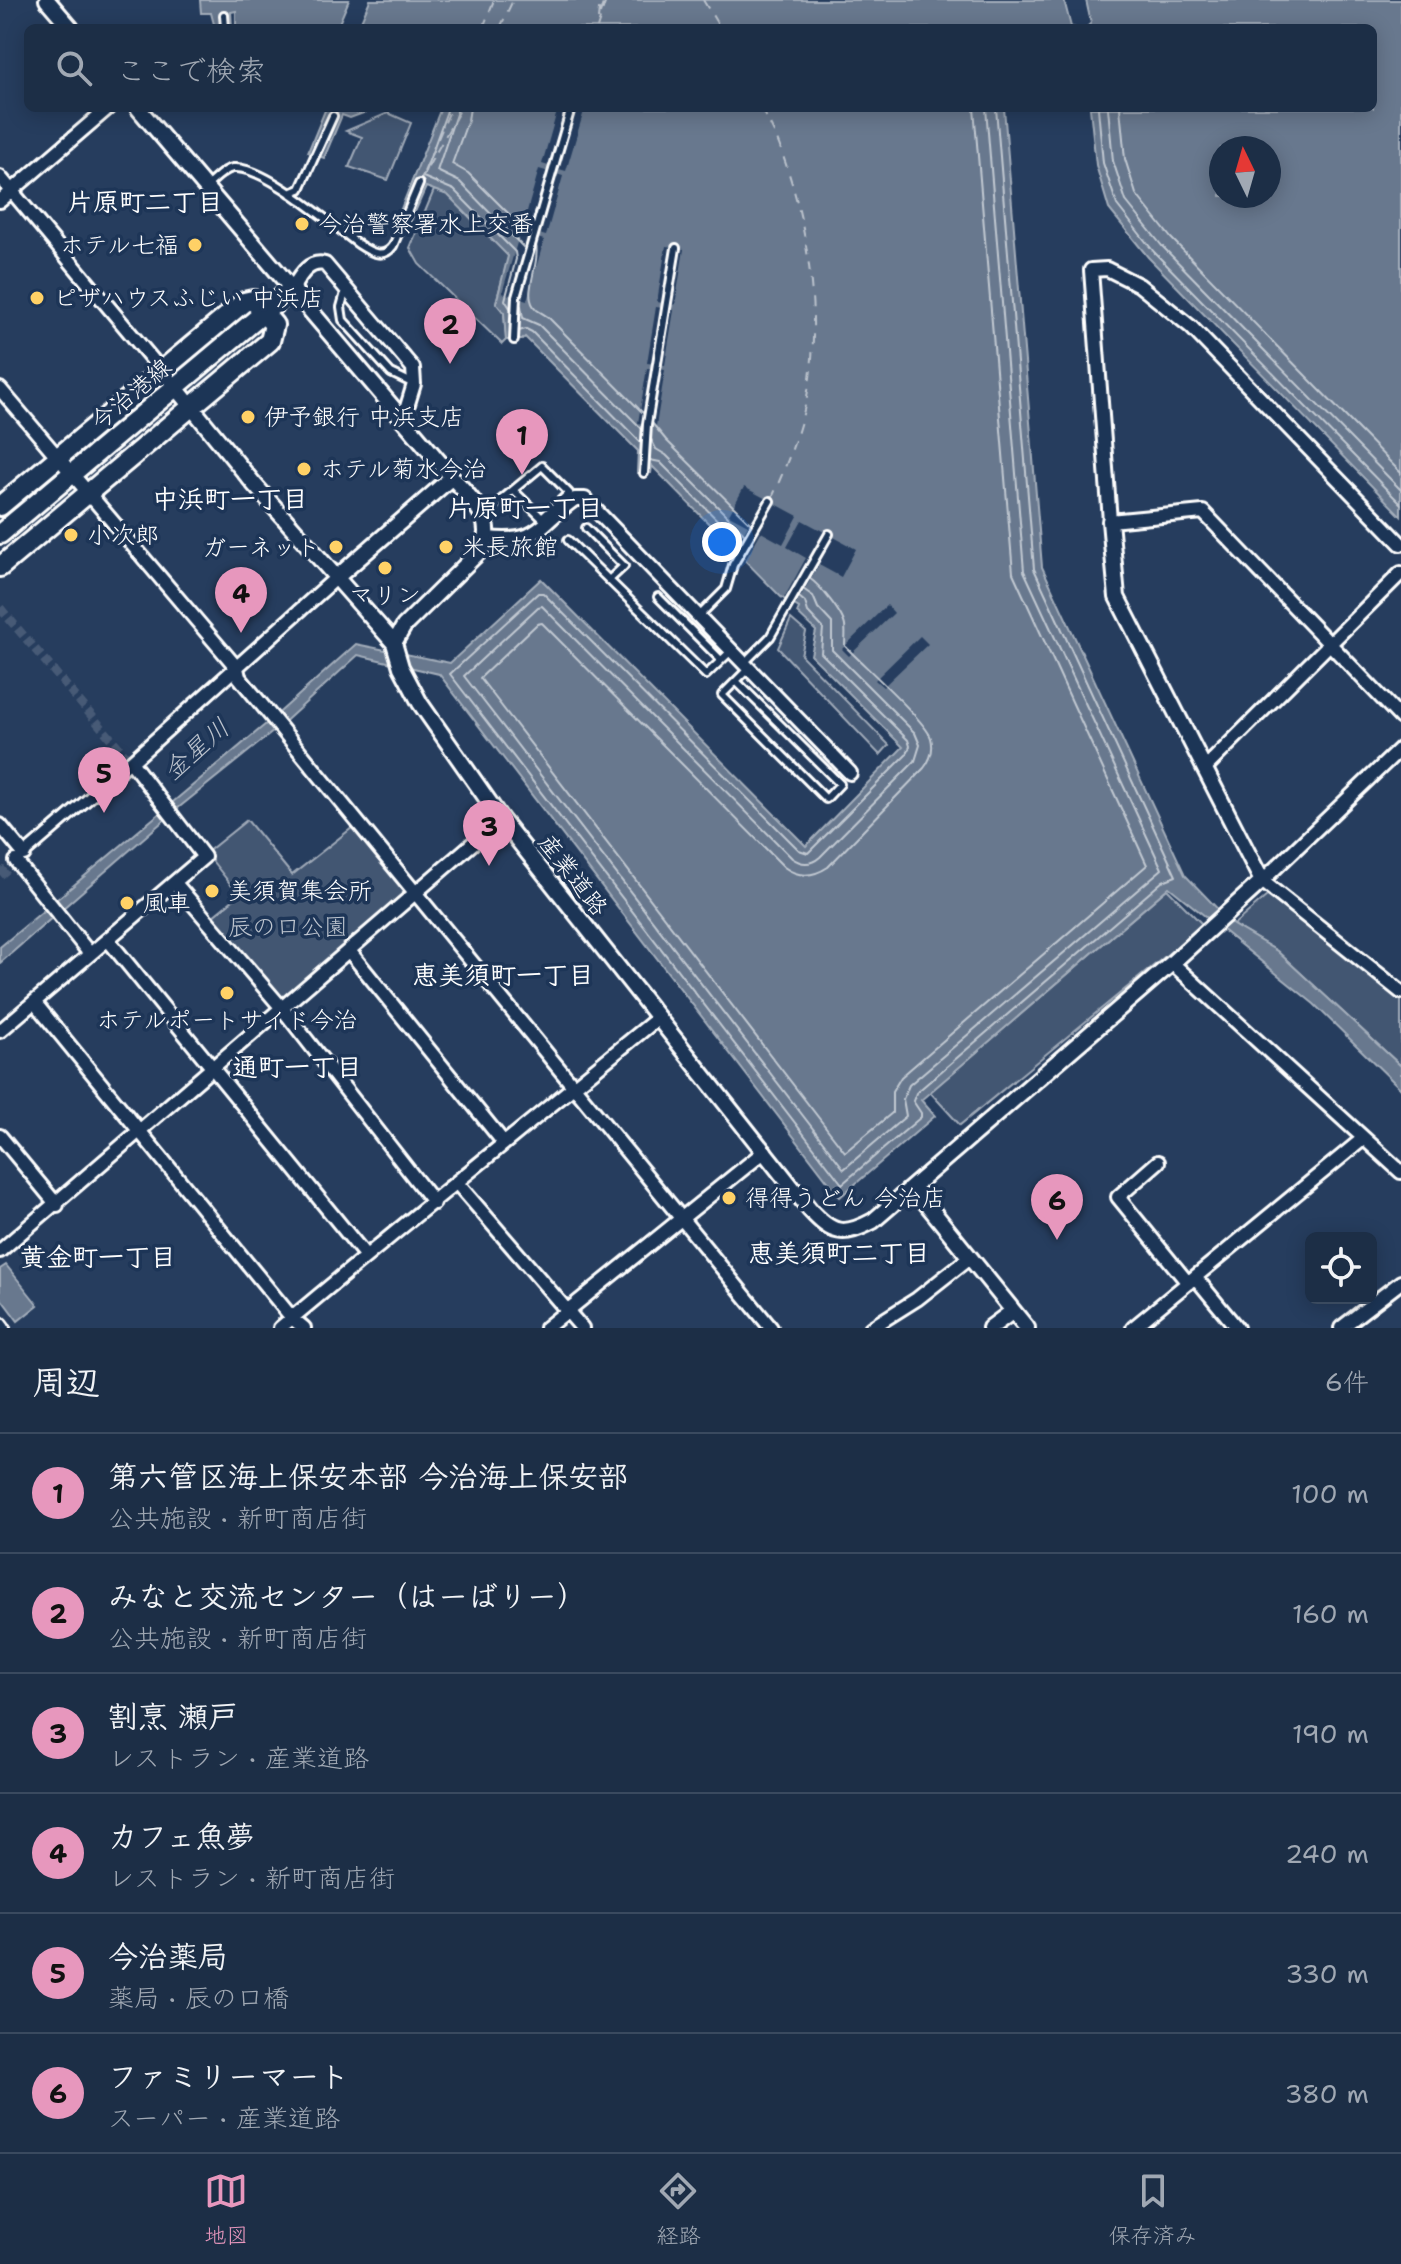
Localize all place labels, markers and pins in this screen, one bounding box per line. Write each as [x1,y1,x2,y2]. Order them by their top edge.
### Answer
place label: 今治警察署水上交番 [318,208,534,240]
marker: 今治警察署水上交番 [293,215,311,233]
place label: ホテル七福 [60,229,179,261]
marker: ホテル七福 [186,236,204,254]
place label: ピザハウスふじい 中浜店 [53,282,324,314]
marker: ピザハウスふじい 中浜店 [28,289,46,307]
pin: 2 [424,298,476,364]
place label: 伊予銀行 中浜支店 [264,401,464,433]
marker: 伊予銀行 中浜支店 [239,408,257,426]
pin: 1 [496,409,548,475]
place label: ホテル菊水今治 [320,453,487,485]
marker: ホテル菊水今治 [295,460,313,478]
place label: 小次郎 [87,519,159,551]
marker: 小次郎 [62,526,80,544]
place label: ガーネット [202,531,320,563]
place label: 米長旅館 [462,531,558,563]
marker: ガーネット [327,538,345,556]
marker: 米長旅館 [437,538,455,556]
marker: マリン [376,559,394,577]
pin: 4 [215,567,267,633]
place label: マリン [349,579,421,611]
pin: 5 [78,747,130,813]
pin: 3 [463,800,515,866]
place label: 美須賀集会所 [228,875,372,907]
marker: 美須賀集会所 [203,882,221,900]
place label: 風車 [143,887,191,919]
marker: 風車 [118,894,136,912]
marker: ホテルポートサイド今治 [218,984,236,1002]
place label: ホテルポートサイド今治 [96,1004,358,1036]
pin: 6 [1031,1174,1083,1240]
place label: 得得うどん 今治店 [745,1182,946,1214]
marker: 得得うどん 今治店 [720,1189,738,1207]

